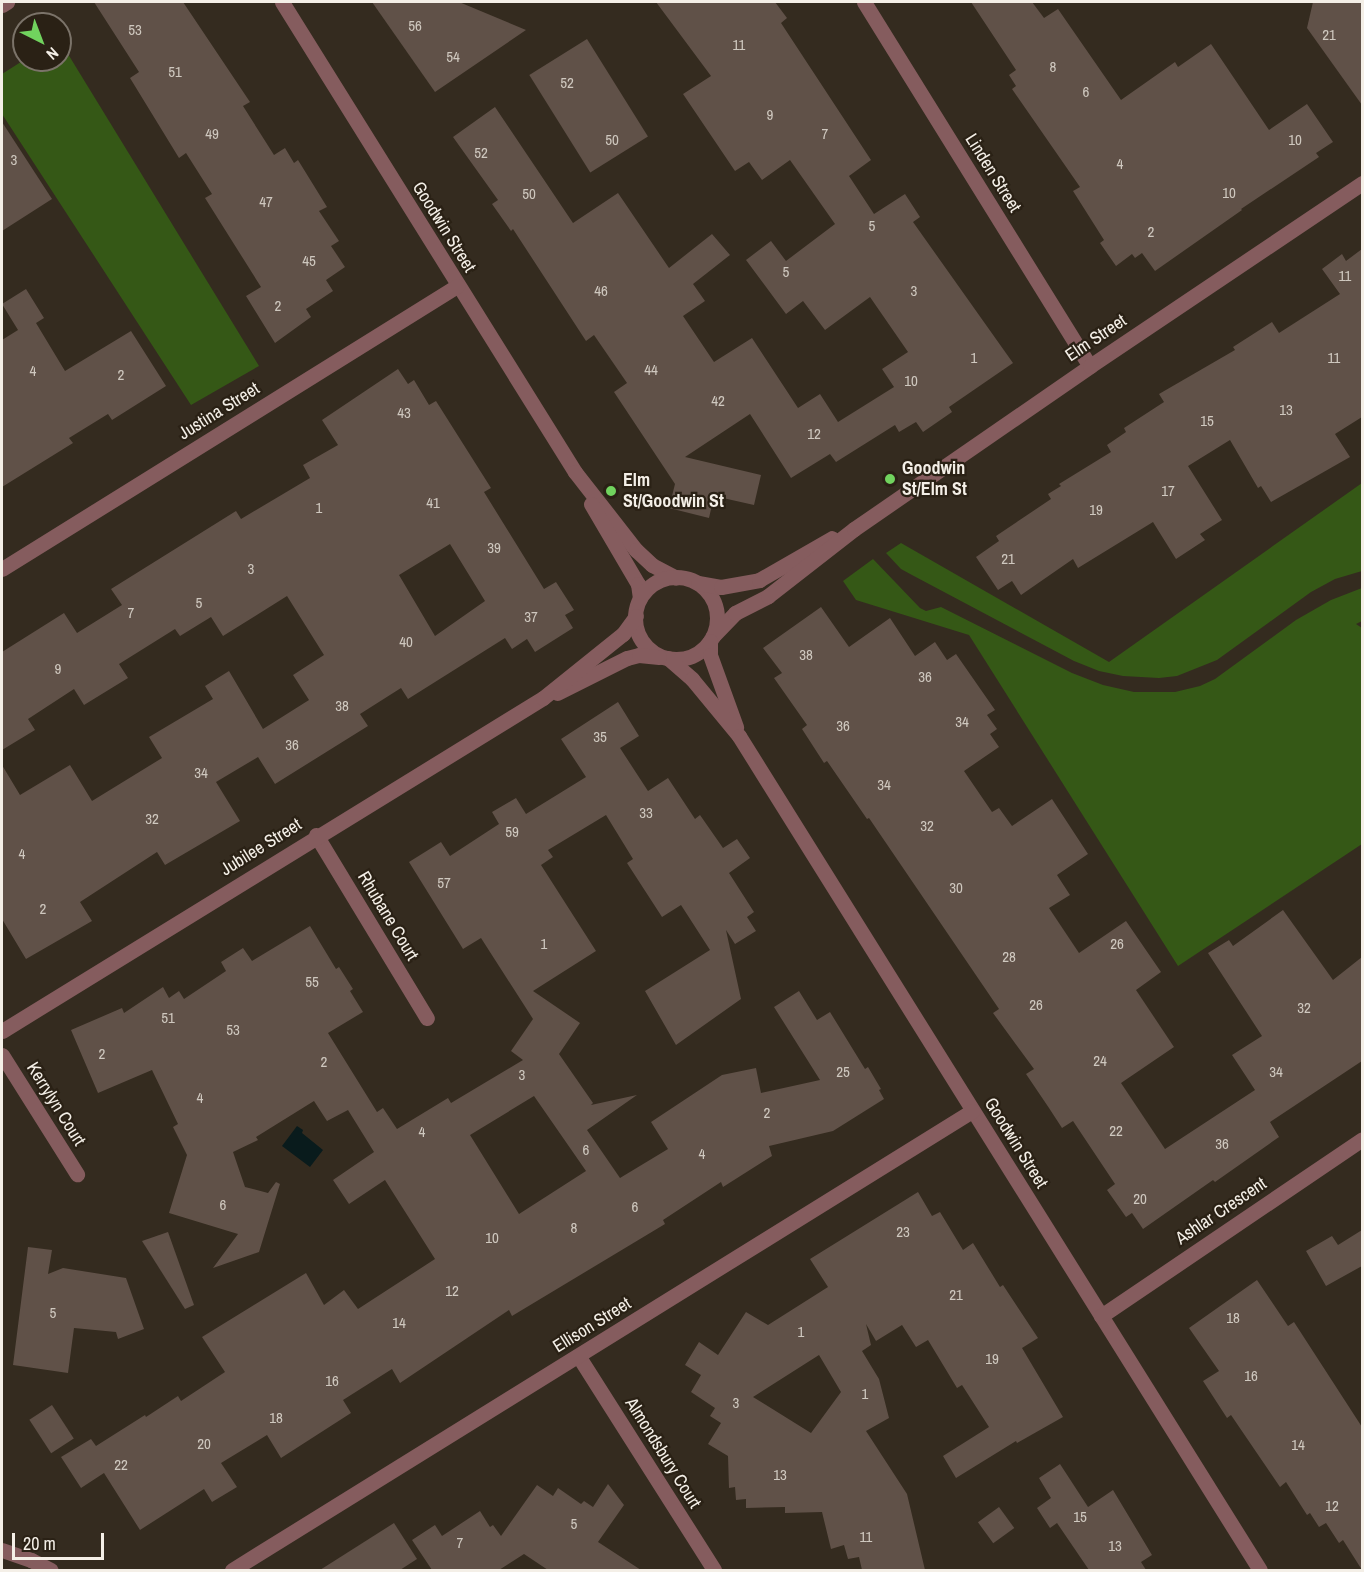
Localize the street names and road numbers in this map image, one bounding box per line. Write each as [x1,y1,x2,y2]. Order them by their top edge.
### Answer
street label: Linden Street [960,130,1026,216]
street label: Goodwin Street [408,178,480,276]
street label: Elm Street [1061,310,1131,366]
street label: Justina Street [175,378,263,444]
street label: Jubilee Street [217,814,305,880]
street label: Rhubane Court [353,868,423,964]
street label: Kerrylyn Court [22,1058,90,1150]
street label: Goodwin Street [980,1094,1052,1192]
street label: Ashlar Crescent [1171,1173,1271,1249]
street label: Ellison Street [549,1293,635,1357]
street label: Almondsbury Court [620,1394,706,1512]

